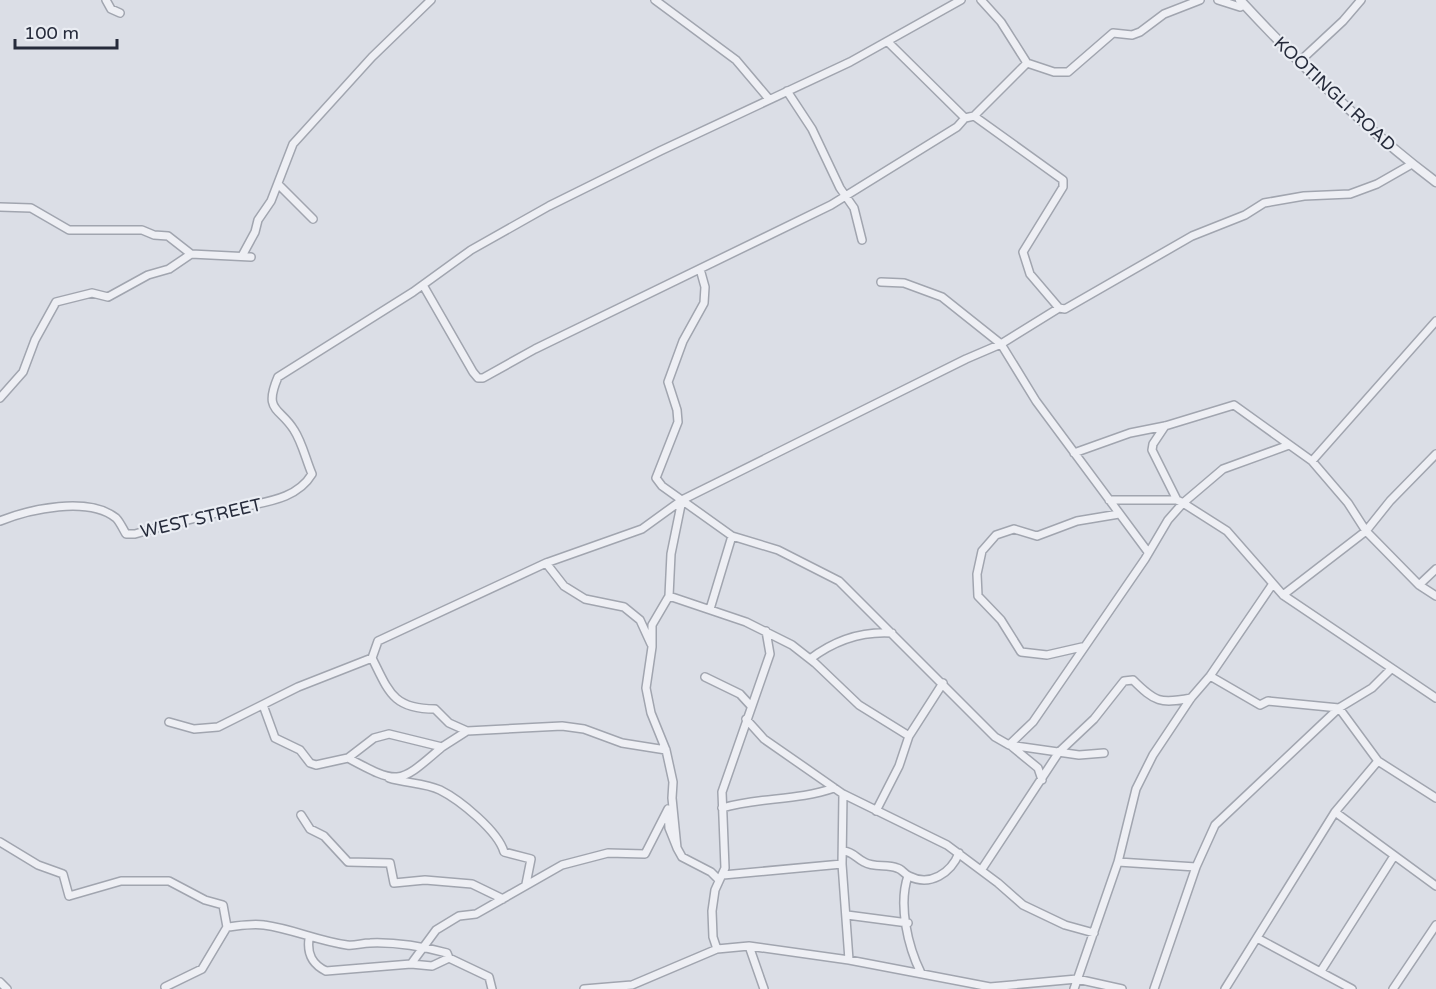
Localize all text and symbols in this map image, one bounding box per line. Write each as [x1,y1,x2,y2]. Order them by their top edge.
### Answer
scale bar [15,12,117,50]
text: 100 m [24,22,79,44]
street label: KOOTINGLI ROAD [1269,32,1401,156]
street label: WEST STREET [138,493,264,543]

